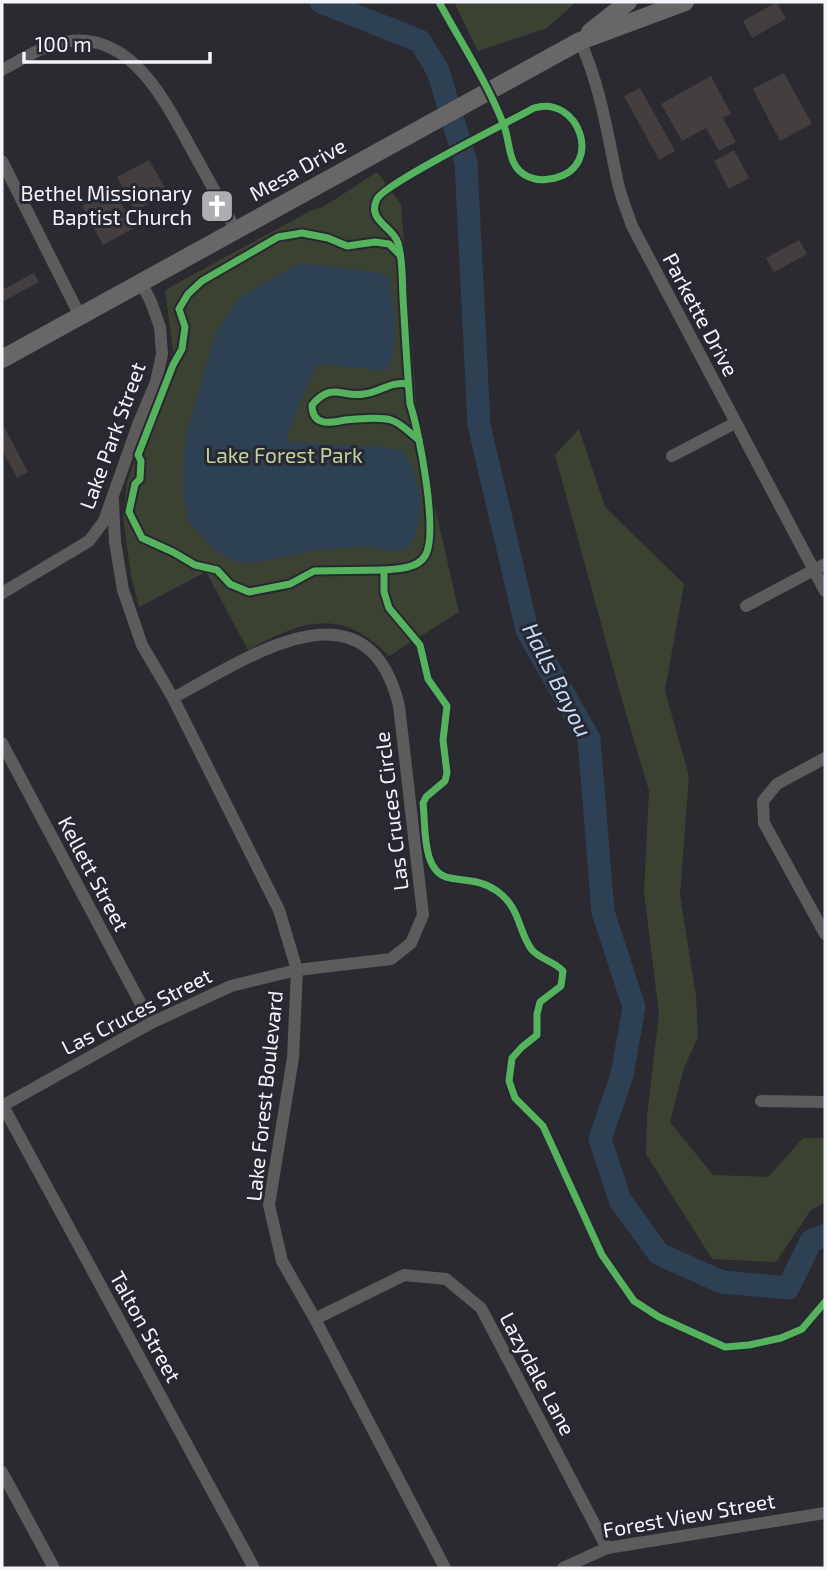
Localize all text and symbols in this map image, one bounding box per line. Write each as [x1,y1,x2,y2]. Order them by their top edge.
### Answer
scale bar [24,21,210,65]
text: 100 m [35,31,92,56]
street label: Mesa Drive [245,132,350,205]
place label: Bethel Missionary Baptist Church [20,180,192,229]
church icon: Bethel Missionary Baptist Church [198,187,236,225]
street label: Parkette Drive [658,249,744,380]
street label: Lake Park Street [73,359,150,512]
park label: Lake Forest Park [205,442,363,467]
water label: Halls Bayou [517,618,599,741]
street label: Las Cruces Circle [368,730,413,892]
street label: Kellett Street [54,812,135,935]
street label: Las Cruces Street [57,962,216,1059]
street label: Lake Forest Boulevard [240,989,287,1202]
street label: Talton Street [106,1266,187,1386]
street label: Lazydale Lane [495,1308,581,1439]
street label: Forest View Street [601,1487,777,1542]

